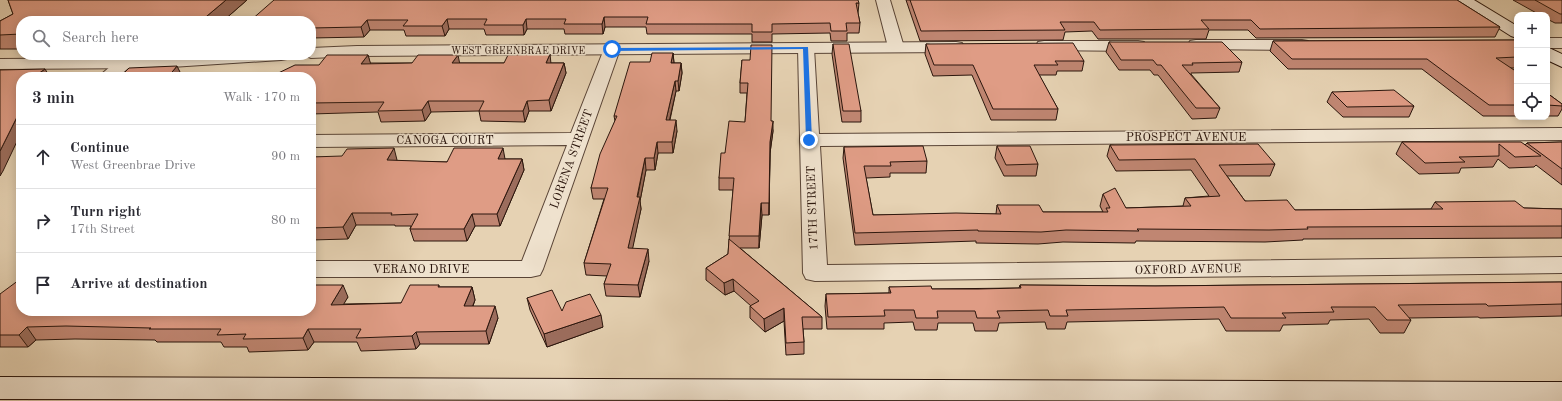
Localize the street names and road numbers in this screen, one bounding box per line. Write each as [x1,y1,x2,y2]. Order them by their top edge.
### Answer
street label: WEST GREENBRAE DRIVE [451,46,585,56]
street label: LORENA STREET [548,108,595,210]
street label: PROSPECT AVENUE [1126,132,1246,144]
street label: CANOGA COURT [396,135,494,147]
street label: 17TH STREET [806,165,820,251]
street label: OXFORD AVENUE [1135,263,1241,277]
street label: VERANO DRIVE [373,264,469,276]

